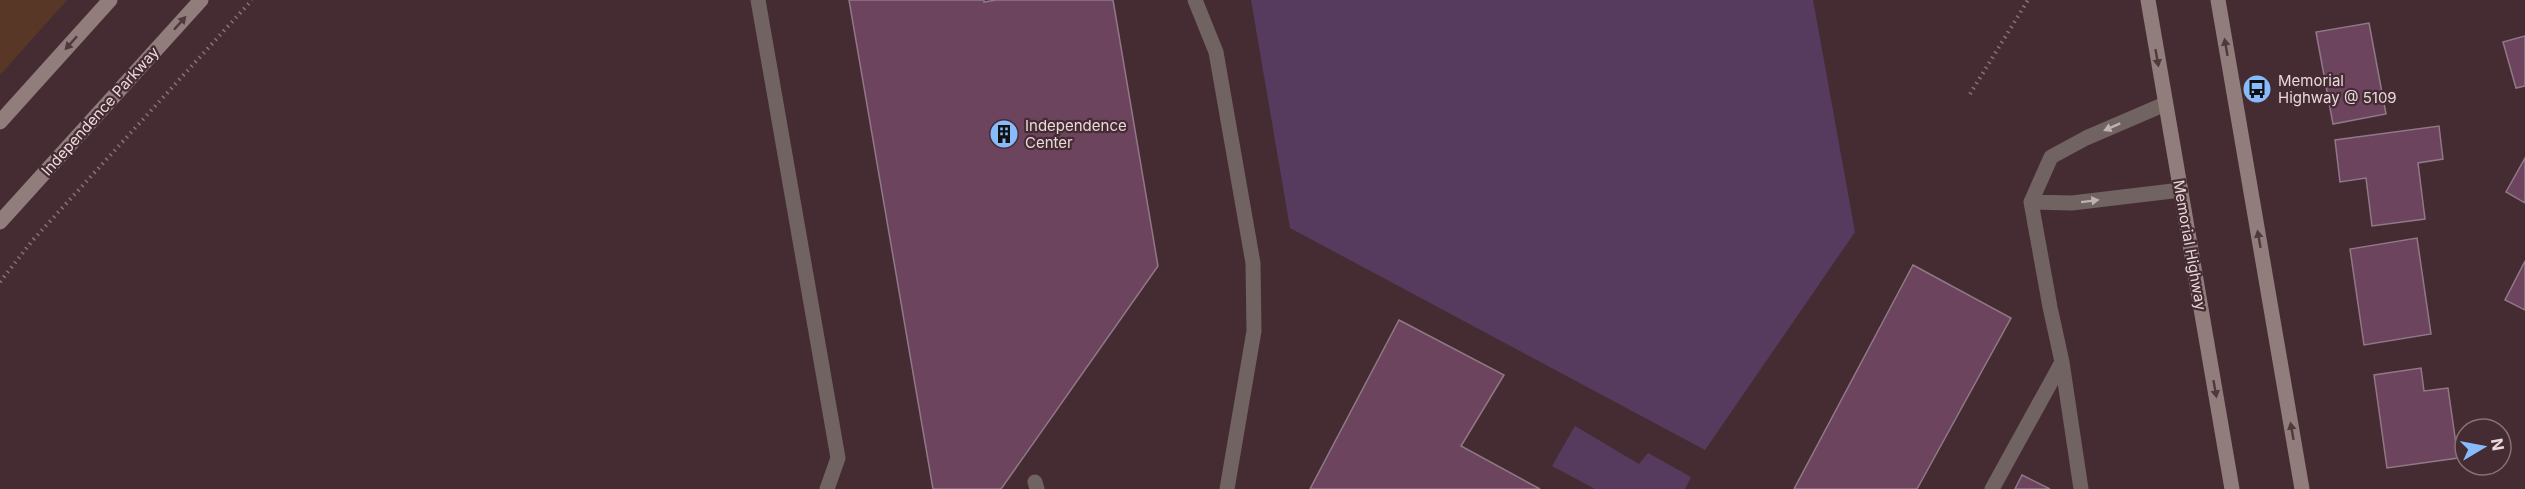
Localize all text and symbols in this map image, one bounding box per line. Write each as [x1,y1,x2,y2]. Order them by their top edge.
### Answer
one-way arrow [173,16,186,31]
one-way arrow [64,36,78,51]
one-way arrow [2221,37,2230,56]
street label: Independence Parkway [37,42,163,179]
one-way arrow [2153,48,2162,67]
place label: Memorial Highway @ 5109 [2278,71,2397,107]
bus stop icon: Memorial Highway @ 5109 [2241,73,2273,105]
place label: Independence Center [1025,116,1127,152]
building icon: Independence Center [988,118,1020,150]
one-way arrow [2102,122,2120,132]
street label: Memorial Highway [2169,178,2211,312]
one-way arrow [2080,196,2099,205]
one-way arrow [2254,230,2263,249]
one-way arrow [2211,379,2220,398]
north arrow [2453,417,2513,477]
one-way arrow [2287,422,2296,441]
text: N [2487,437,2509,452]

